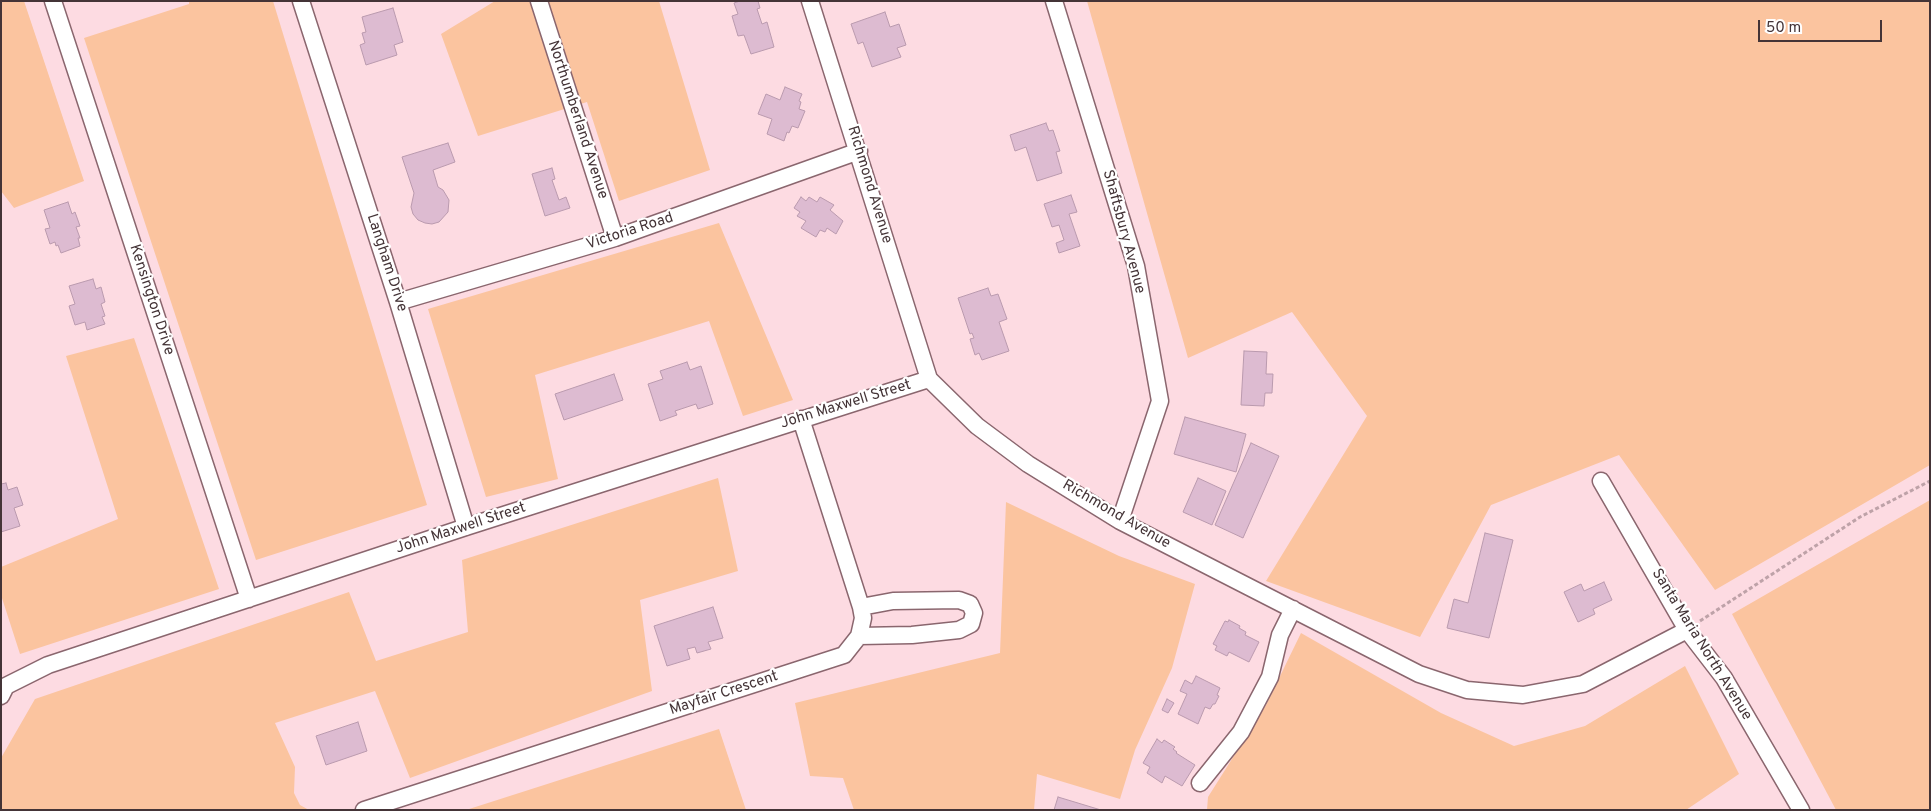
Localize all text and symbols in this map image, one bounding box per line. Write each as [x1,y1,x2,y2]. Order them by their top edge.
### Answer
scale bar [1761,10,1885,42]
text: 50 m [1766,19,1801,38]
street label: Northumberland Avenue [543,39,611,201]
street label: Richmond Avenue [843,124,895,246]
street label: Shaftsbury Avenue [1098,168,1148,296]
street label: Victoria Road [584,209,676,255]
street label: Langham Drive [362,212,410,314]
street label: Kensington Drive [125,242,177,358]
street label: John Maxwell Street [778,377,914,433]
street label: Richmond Avenue [1059,477,1173,553]
street label: John Maxwell Street [394,499,528,559]
street label: Santa Maria North Avenue [1647,566,1755,724]
street label: Mayfair Crescent [667,668,781,720]

